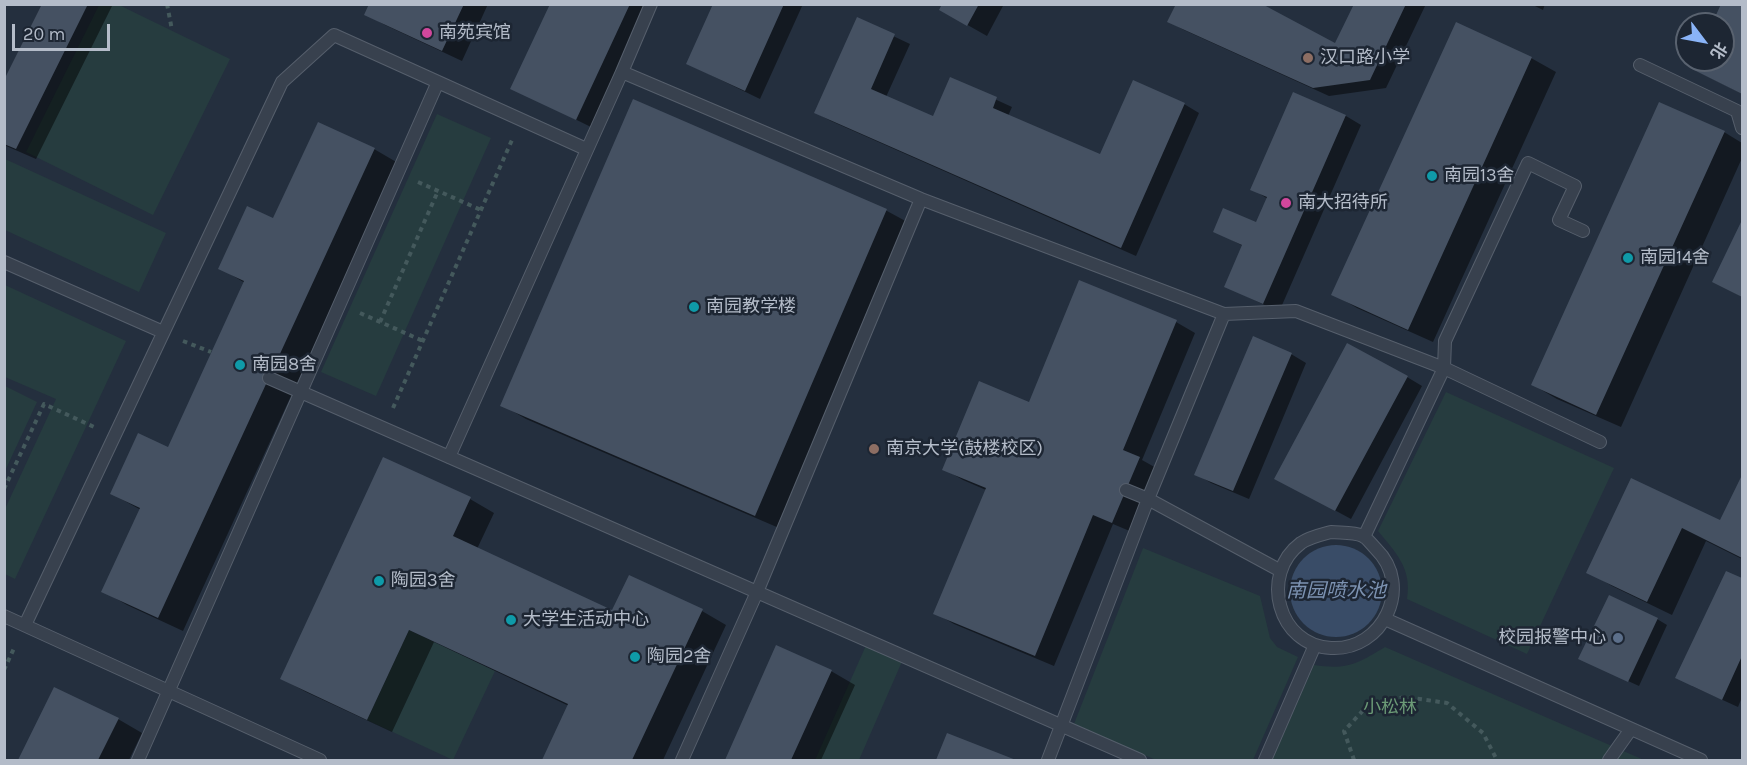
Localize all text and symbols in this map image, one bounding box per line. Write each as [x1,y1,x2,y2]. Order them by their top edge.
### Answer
scale bar [15,12,112,50]
north arrow [1675,12,1735,72]
place label: 南苑宾馆 [439,22,511,44]
text: 20 m [23,23,65,45]
marker: 南苑宾馆 [420,26,434,40]
text: 北 [1707,39,1731,63]
place label: 汉口路小学 [1320,47,1410,69]
marker: 汉口路小学 [1301,51,1315,65]
place label: 南园13舍 [1444,165,1515,187]
marker: 南园13舍 [1425,169,1439,183]
place label: 南大招待所 [1298,192,1388,214]
marker: 南大招待所 [1279,196,1293,210]
place label: 南园14舍 [1640,247,1710,269]
marker: 南园14舍 [1621,251,1635,265]
place label: 南园教学楼 [706,296,796,318]
marker: 南园教学楼 [687,300,701,314]
place label: 南园8舍 [252,354,317,376]
marker: 南园8舍 [233,358,247,372]
place label: 南京大学(鼓楼校区) [886,438,1043,460]
marker: 南京大学(鼓楼校区) [867,442,881,456]
place label: 陶园3舍 [391,570,456,592]
marker: 陶园3舍 [372,574,386,588]
water label: 南园喷水池 [1286,579,1386,603]
place label: 大学生活动中心 [523,609,649,631]
marker: 大学生活动中心 [504,613,518,627]
place label: 校园报警中心 [1498,627,1606,649]
marker: 校园报警中心 [1611,631,1625,645]
place label: 陶园2舍 [647,646,711,668]
marker: 陶园2舍 [628,650,642,664]
park label: 小松林 [1363,697,1417,719]

